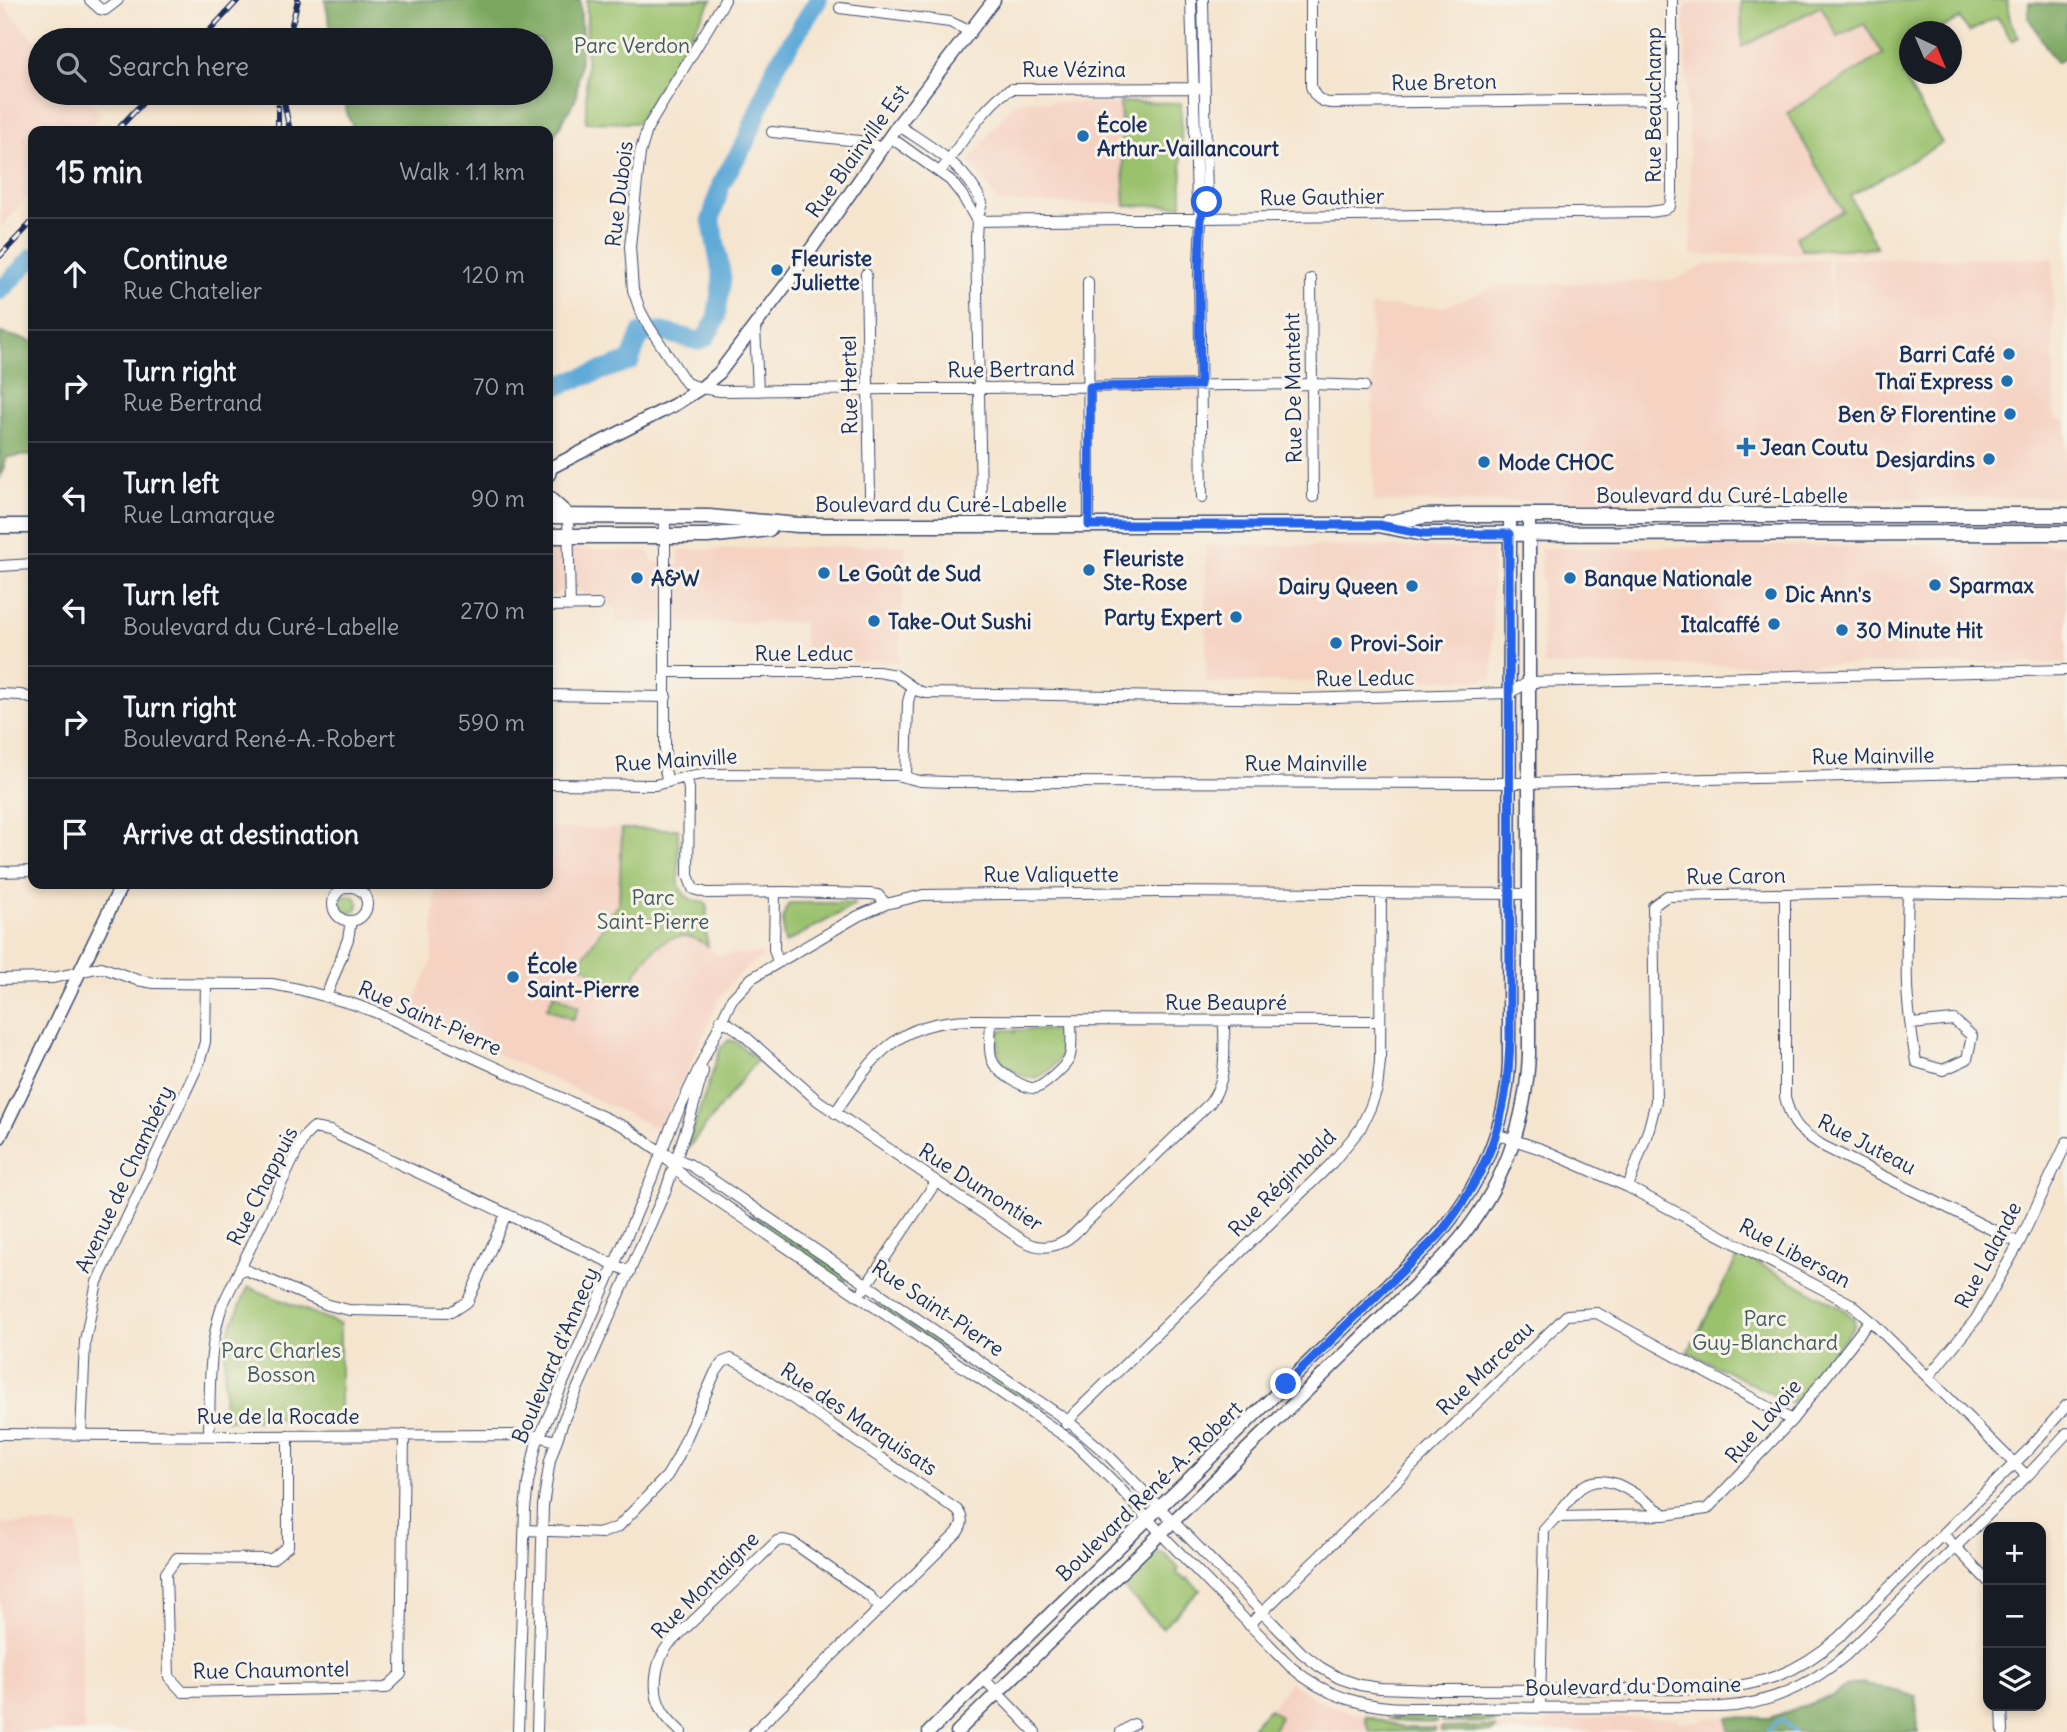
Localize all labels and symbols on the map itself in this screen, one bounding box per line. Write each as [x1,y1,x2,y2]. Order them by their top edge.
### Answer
north arrow [1899,21,1962,84]
street label: Rue Beauchamp [1640,27,1667,183]
park label: Parc Verdon [574,32,690,59]
street label: Rue Vézina [1022,56,1126,83]
street label: Rue Breton [1391,68,1497,96]
street label: Rue Blainville Est [800,79,914,223]
place label: École Arthur-Vaillancourt [1097,110,1280,162]
marker: École Arthur-Vaillancourt [1075,128,1091,144]
street label: Rue Dubois [599,139,639,249]
street label: Rue Gauthier [1259,182,1385,212]
route start [1191,186,1222,217]
place label: Fleuriste Juliette [791,245,872,296]
marker: Fleuriste Juliette [769,262,785,278]
street label: Rue De Manteht [1278,312,1308,464]
street label: Rue Hertel [835,335,863,435]
place label: Barri Café [1899,341,1995,368]
marker: Barri Café [2001,346,2017,362]
street label: Rue Bertrand [947,354,1075,384]
place label: Thaï Express [1875,368,1993,395]
marker: Thaï Express [1999,373,2015,389]
place label: Ben & Florentine [1838,401,1996,428]
marker: Ben & Florentine [2002,406,2018,422]
place label: Jean Coutu [1760,434,1868,461]
marker: Jean Coutu [1738,439,1754,455]
place label: Desjardins [1875,446,1975,473]
place label: Mode CHOC [1498,449,1614,476]
marker: Desjardins [1981,451,1997,467]
marker: Mode CHOC [1476,454,1492,470]
street label: Boulevard du Curé-Labelle [1596,482,1848,509]
street label: Boulevard du Curé-Labelle [815,491,1067,518]
place label: Fleuriste Ste-Rose [1103,545,1187,596]
place label: Le Goût de Sud [838,560,982,587]
marker: Fleuriste Ste-Rose [1081,562,1097,578]
place label: A&W [651,565,700,592]
marker: Le Goût de Sud [816,565,832,581]
place label: Banque Nationale [1584,565,1752,592]
marker: A&W [629,570,645,586]
marker: Banque Nationale [1562,570,1578,586]
place label: Sparmax [1949,572,2035,599]
place label: Dairy Queen [1278,573,1398,600]
marker: Sparmax [1927,577,1943,593]
marker: Dairy Queen [1404,578,1420,594]
place label: Dic Ann's [1785,581,1872,608]
marker: Dic Ann's [1763,586,1779,602]
place label: Party Expert [1104,604,1223,631]
place label: Take-Out Sushi [888,608,1031,635]
marker: Party Expert [1228,609,1244,625]
place label: Italcaffé [1681,611,1760,638]
marker: Take-Out Sushi [866,613,882,629]
marker: Italcaffé [1766,616,1782,632]
place label: 30 Minute Hit [1856,617,1984,644]
marker: 30 Minute Hit [1834,622,1850,638]
place label: Provi-Soir [1350,630,1443,657]
marker: Provi-Soir [1328,635,1344,651]
street label: Rue Leduc [755,640,854,667]
street label: Rue Leduc [1315,664,1415,692]
street label: Rue Mainville [1811,741,1935,771]
street label: Rue Mainville [614,742,738,778]
street label: Rue Mainville [1245,750,1367,777]
street label: Rue Valiquette [983,861,1119,888]
street label: Rue Caron [1686,862,1786,890]
park label: Parc Saint-Pierre [597,884,709,935]
place label: École Saint-Pierre [527,951,639,1003]
marker: École Saint-Pierre [505,969,521,985]
street label: Rue Saint-Pierre [354,974,506,1062]
street label: Rue Beaupré [1165,989,1287,1016]
street label: Avenue de Chambéry [69,1081,179,1277]
street label: Rue Juteau [1813,1108,1921,1180]
street label: Rue Chappuis [220,1122,304,1250]
street label: Rue Régimbald [1222,1123,1342,1243]
street label: Rue Dumontier [914,1137,1049,1237]
street label: Rue Lalande [1949,1197,2027,1313]
street label: Rue Libersan [1734,1212,1856,1294]
street label: Rue Saint-Pierre [867,1254,1009,1362]
street label: Boulevard d'Annecy [506,1263,604,1447]
park label: Parc Guy-Blanchard [1692,1305,1838,1356]
street label: Rue Marceau [1431,1315,1539,1421]
park label: Parc Charles Bosson [221,1337,341,1388]
street label: Rue des Marquisats [775,1356,943,1482]
route end [1270,1368,1301,1399]
street label: Rue Lavoie [1719,1373,1807,1469]
street label: Boulevard René-A.-Robert [1050,1395,1248,1587]
street label: Rue de la Rocade [197,1403,359,1430]
street label: Rue Montaigne [645,1525,765,1645]
street label: Rue Chaumontel [192,1655,350,1685]
street label: Boulevard du Domaine [1525,1671,1741,1701]

